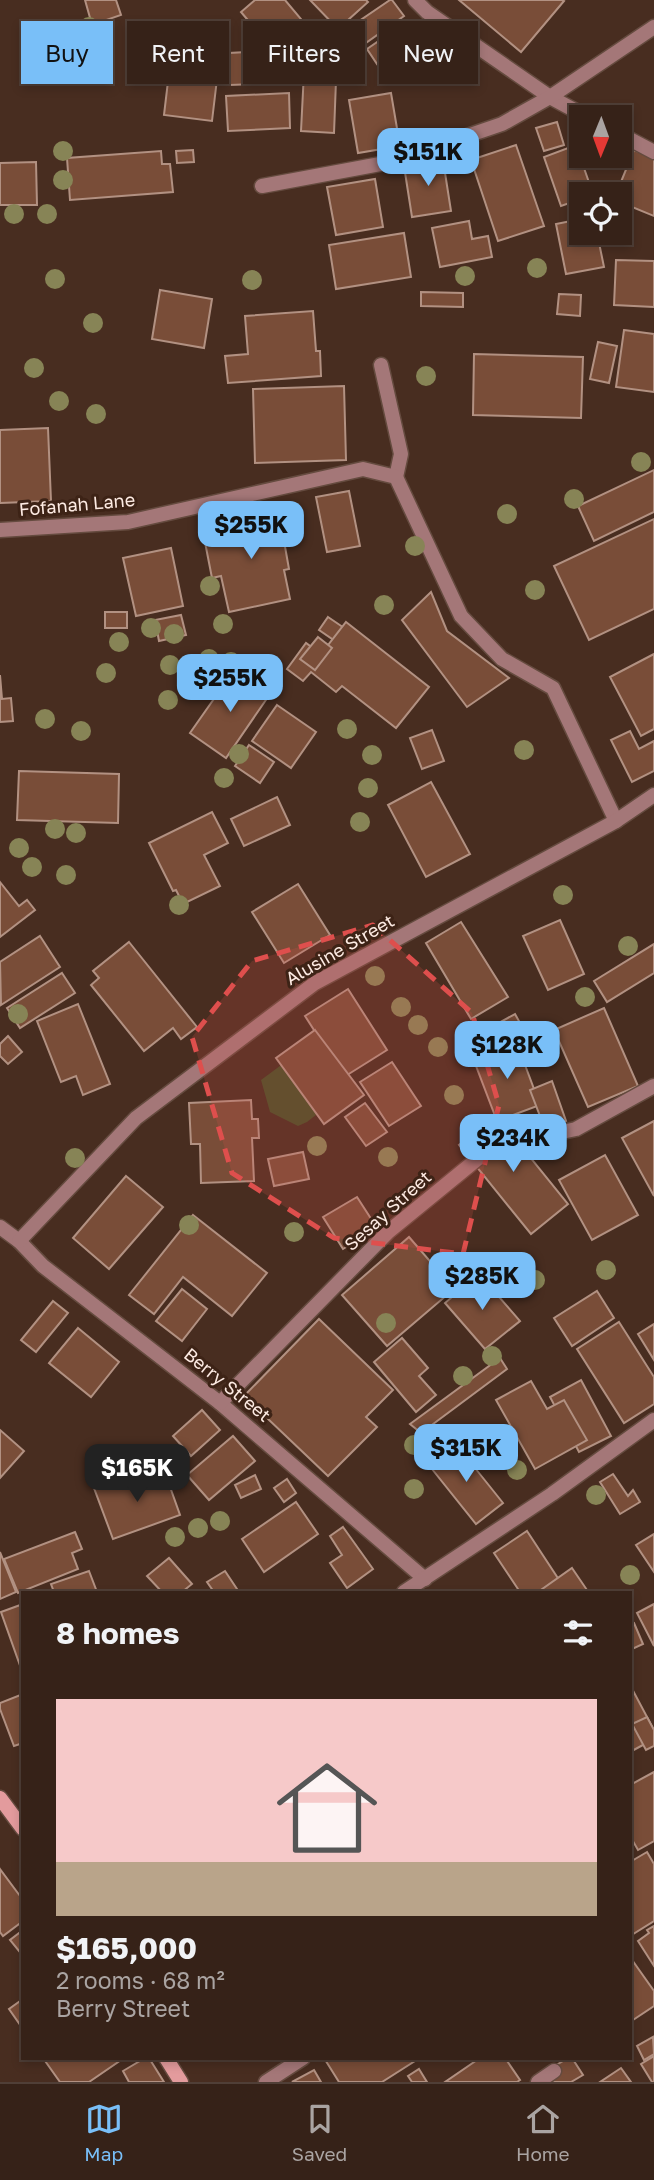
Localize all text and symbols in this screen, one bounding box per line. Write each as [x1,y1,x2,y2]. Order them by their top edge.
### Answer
chip: Buy [21,21,113,84]
chip: Rent [127,21,229,84]
chip: Filters [243,21,365,84]
chip: New [379,21,478,84]
north arrow [569,105,632,168]
map controls [569,105,632,245]
pin: $151K [379,128,477,188]
text: $151K [393,137,463,165]
button: locate [569,182,632,245]
street label: Fofanah Lane [18,488,136,520]
pin: $255K [202,502,300,561]
text: $255K [214,510,288,538]
pin: $255K [181,654,279,714]
text: $255K [193,663,267,691]
street label: Alusine Street [281,909,398,989]
pin: $128K [458,1021,556,1081]
text: $128K [471,1030,543,1058]
pin: $234K [464,1114,562,1174]
text: $234K [476,1123,550,1151]
street label: Sesay Street [339,1166,435,1255]
pin: $285K [433,1252,531,1312]
text: $285K [445,1261,519,1289]
street label: Berry Street [180,1343,275,1426]
pin: $315K [417,1424,515,1484]
text: $315K [430,1433,502,1461]
pin: $165K [88,1444,186,1504]
text: $165K [101,1453,173,1481]
icon: filters [559,1614,597,1652]
text: 8 homes [56,1615,180,1651]
icon: home [264,1745,390,1871]
text: $165,000 [56,1930,197,1966]
text: 2 rooms · 68 m² [56,1966,225,1994]
text: Berry Street [56,1994,190,2022]
tab: Map [84,2100,123,2165]
tab: Saved [292,2100,347,2165]
tab: Home [516,2100,570,2165]

